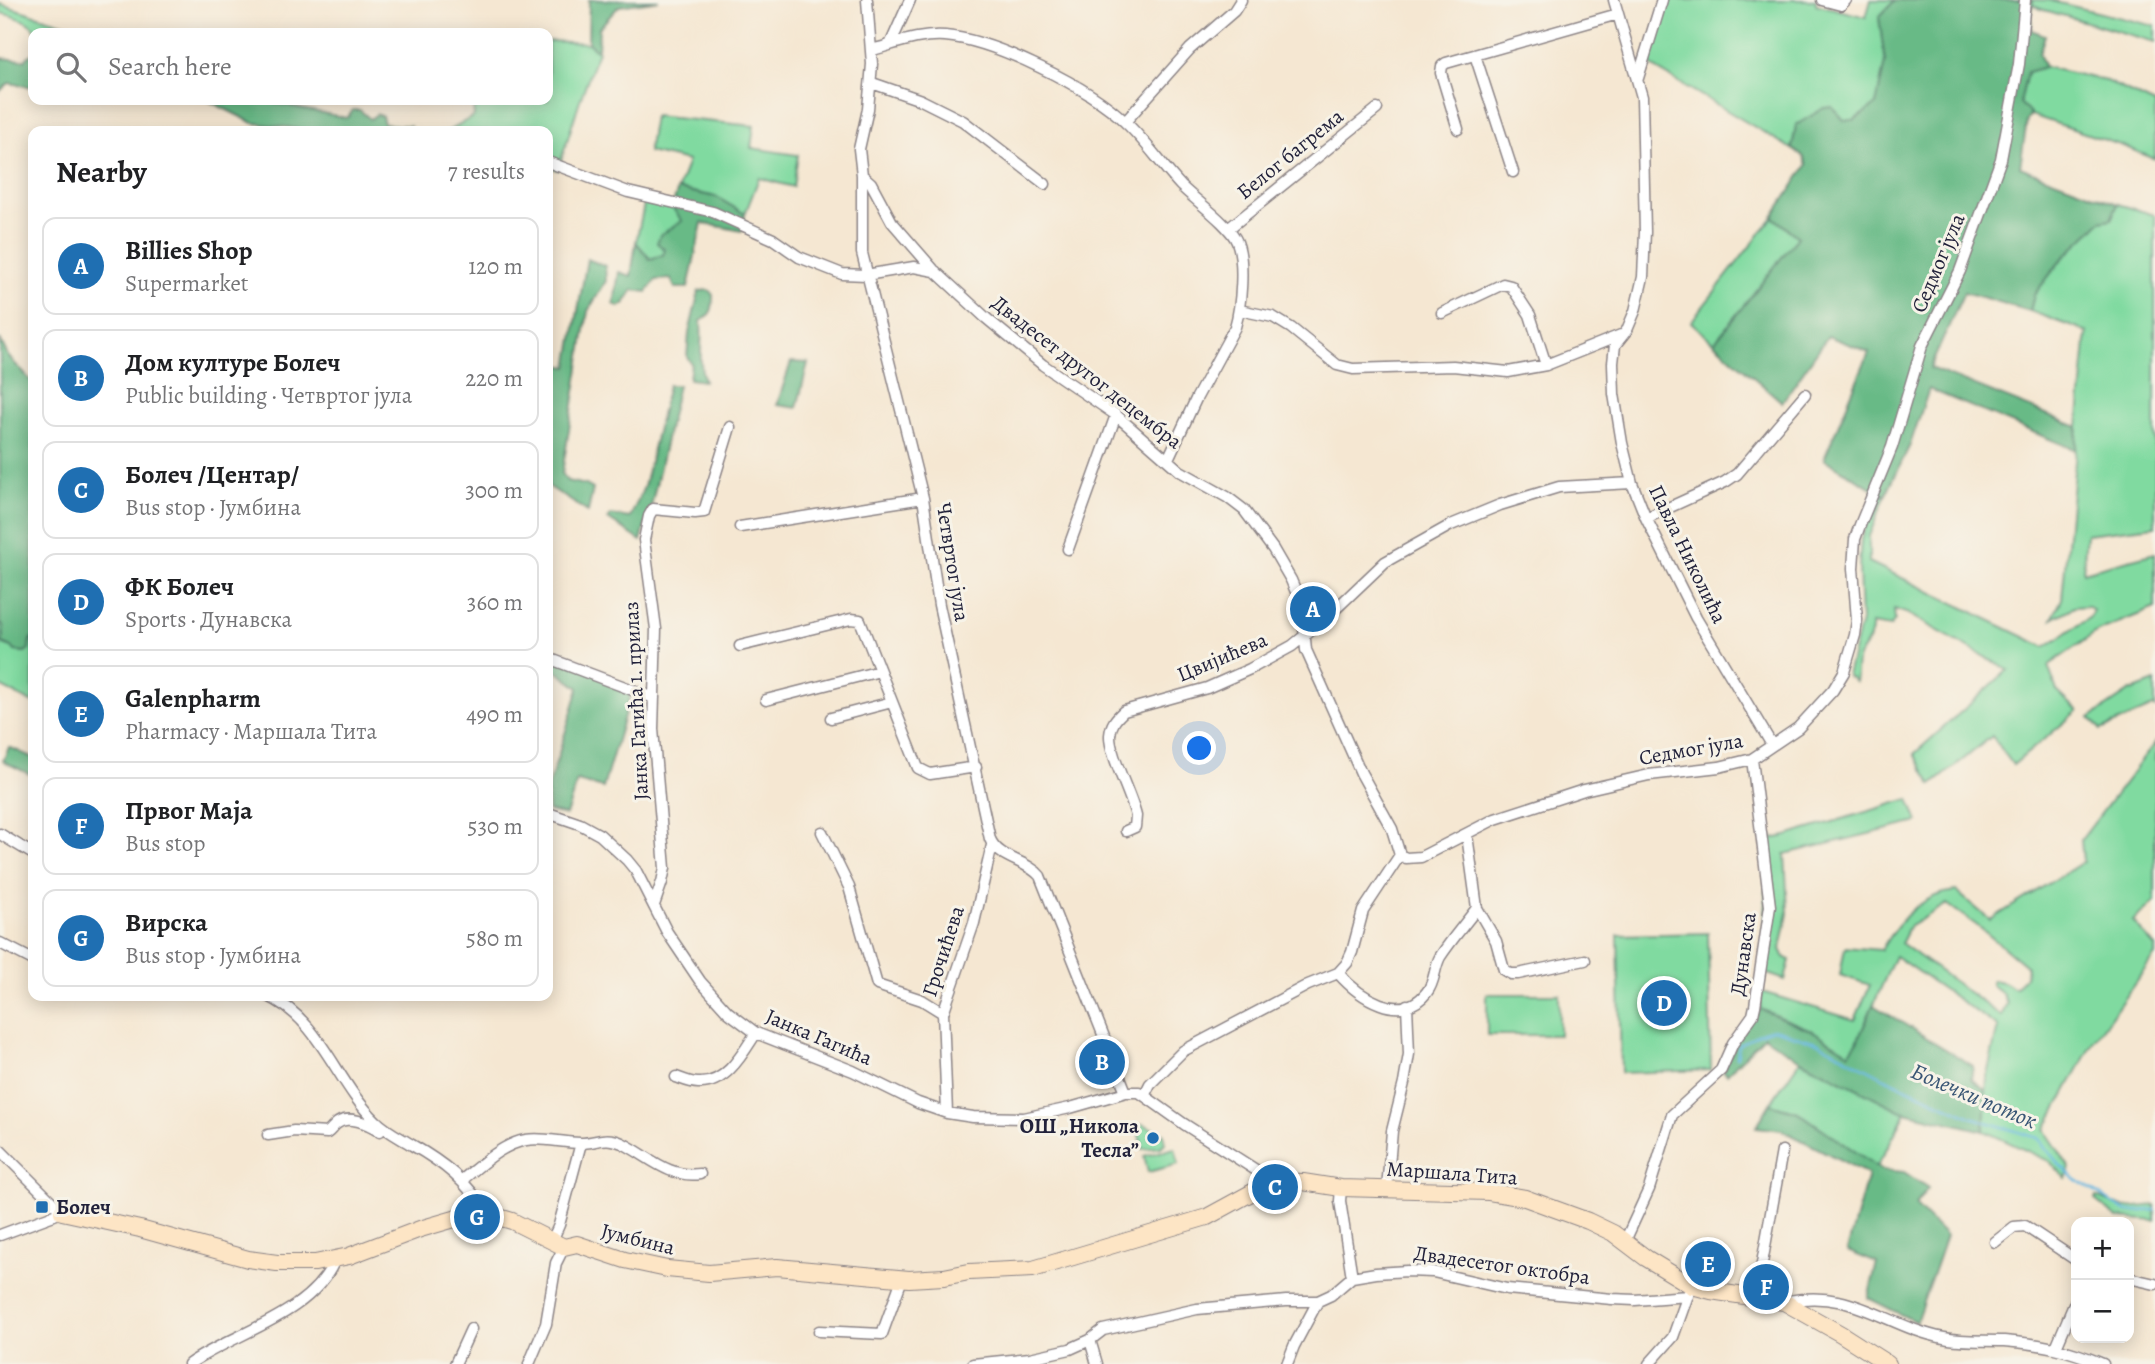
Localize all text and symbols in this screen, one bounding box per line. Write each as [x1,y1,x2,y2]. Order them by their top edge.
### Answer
search box [28,28,553,105]
icon: search [52,48,90,86]
text: Search here [108,49,232,84]
street label: Белог багрема [1231,102,1350,206]
text: Nearby [56,152,147,192]
text: 7 results [448,156,525,187]
street label: Седмог јула [1905,209,1972,317]
text: Billies Shop [125,233,253,268]
text: A [74,251,88,282]
text: 120 m [468,251,523,282]
text: Supermarket [125,268,248,299]
street label: Двадесет другог децембра [986,289,1188,455]
text: Дом културе Болеч [125,345,341,380]
text: B [74,363,88,394]
text: 220 m [465,363,523,394]
text: Public building · Четвртог јула [125,380,412,411]
text: Болеч /Центар/ [125,457,299,492]
text: C [74,475,88,506]
text: 300 m [465,475,523,506]
street label: Павла Николића [1642,480,1734,628]
text: Bus stop · Јумбина [125,492,301,523]
street label: Четвртог јула [930,501,976,624]
text: ФК Болеч [125,569,234,604]
pin: A [1290,583,1336,635]
text: D [73,587,89,618]
text: 360 m [467,587,523,618]
street label: Јанка Гагића 1. прилаз [617,601,655,801]
text: Sports · Дунавска [125,604,292,635]
street label: Цвијићева [1173,625,1272,688]
text: Galenpharm [125,681,261,716]
text: E [74,699,88,730]
text: 490 m [466,699,523,730]
text: Pharmacy · Маршала Тита [125,716,377,747]
street label: Седмог јула [1637,726,1745,772]
your location [1182,731,1216,765]
text: Првог Маја [125,793,253,828]
text: F [75,811,87,842]
text: 530 m [468,811,523,842]
text: Bus stop [125,828,205,859]
street label: Грочићева [915,902,971,1000]
text: Вирска [125,905,208,940]
street label: Дунавска [1723,910,1763,998]
text: G [73,923,89,954]
text: 580 m [466,923,523,954]
text: Bus stop · Јумбина [125,940,301,971]
pin: D [1641,977,1687,1029]
street label: Јанка Гагића [761,1002,877,1072]
pin: B [1079,1036,1125,1088]
water label: Болечки поток [1906,1056,2042,1136]
place label: ОШ „Никола Тесла” [1020,1112,1139,1164]
marker: ОШ „Никола Тесла” [1145,1130,1161,1146]
street label: Маршала Тита [1385,1154,1519,1192]
pin: C [1252,1161,1298,1213]
pin: G [454,1191,500,1243]
place label: Болеч [56,1193,111,1221]
marker: Болеч [34,1199,50,1215]
street label: Јумбина [598,1216,678,1262]
map controls [2071,1217,2134,1343]
button: + [2071,1217,2134,1280]
pin: E [1685,1238,1731,1290]
street label: Двадесетог октобра [1412,1239,1592,1291]
pin: F [1743,1261,1789,1313]
button: − [2071,1280,2134,1343]

